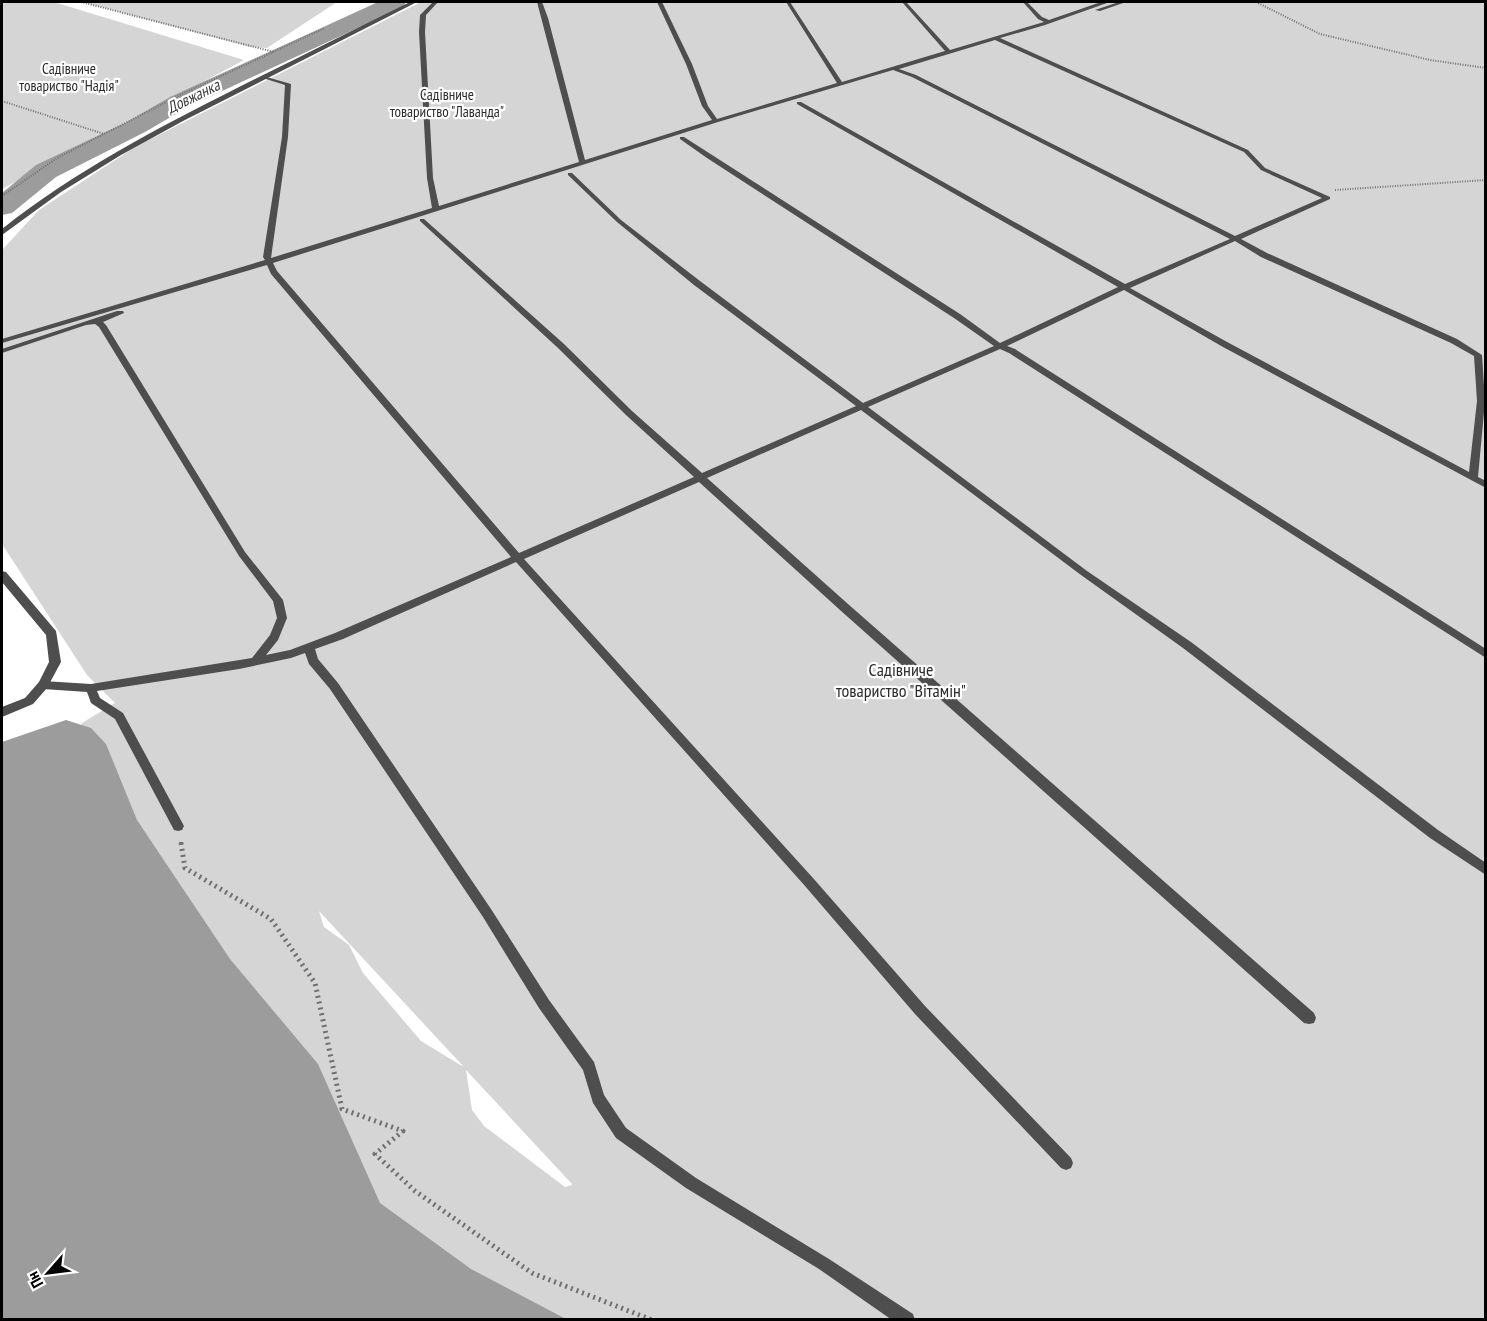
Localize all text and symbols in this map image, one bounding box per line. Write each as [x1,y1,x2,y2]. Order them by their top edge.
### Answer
park label: Садівниче товариство "Надія" [19,59,119,95]
water label: Довжанка [162,74,224,118]
park label: Садівниче товариство "Лаванда" [390,85,504,121]
park label: Садівниче товариство "Вітамін" [836,658,966,702]
north arrow [18,1243,78,1303]
text: Пн [22,1269,47,1292]

